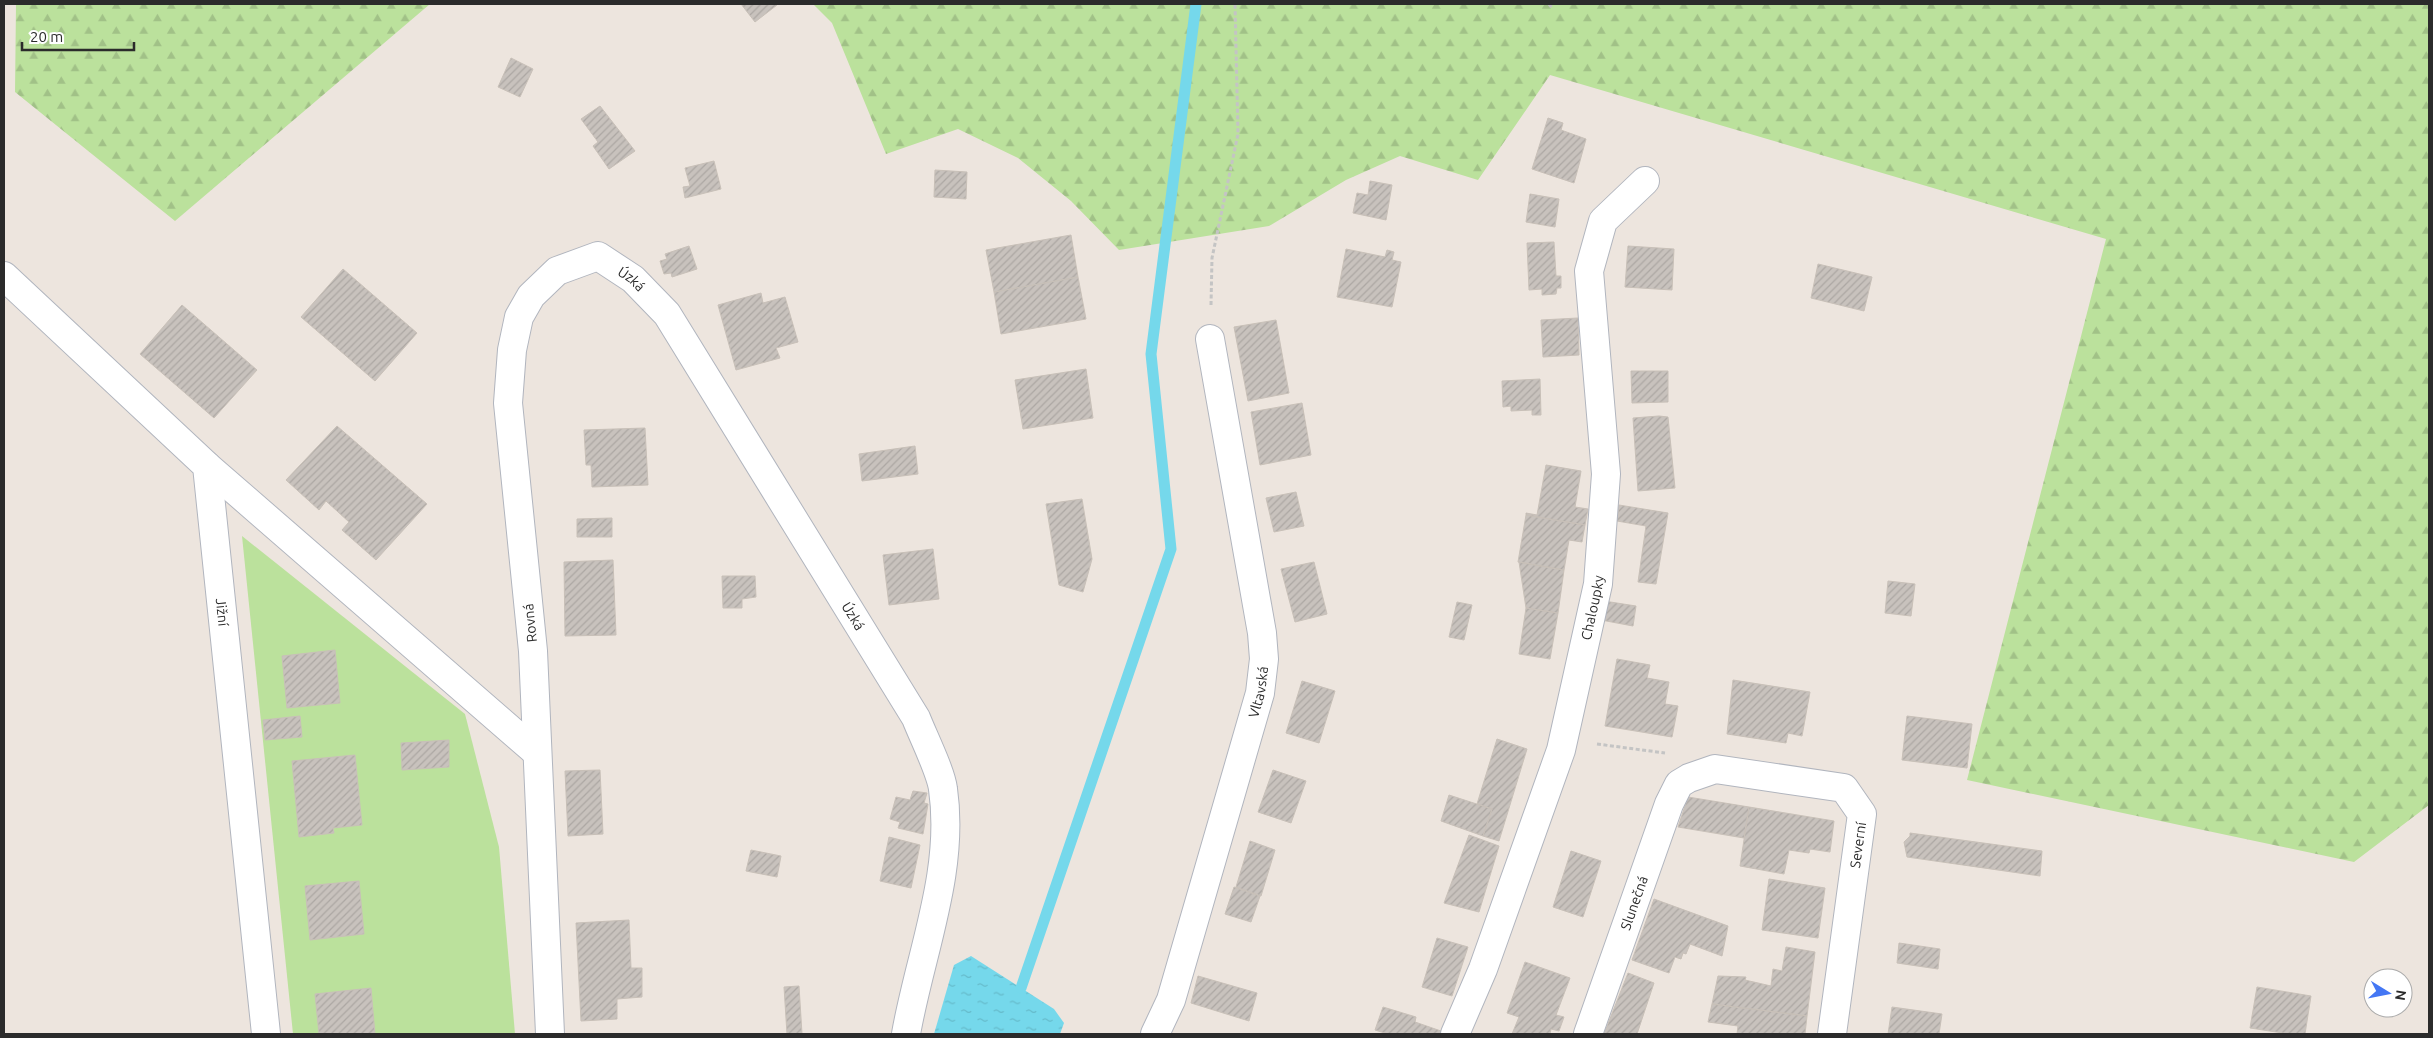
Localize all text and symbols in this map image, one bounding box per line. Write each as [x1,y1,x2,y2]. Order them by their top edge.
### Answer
scale bar [22,20,135,52]
text: 20 m [30,28,63,45]
street label: Úzká [615,262,648,294]
street label: Chaloupky [1578,575,1607,642]
street label: Jižní [213,597,232,628]
street label: Úzká [838,599,868,633]
street label: Rovná [520,603,540,643]
street label: Vltavská [1245,665,1271,720]
street label: Severní [1847,820,1869,869]
street label: Slunečná [1617,874,1651,932]
north arrow [2363,968,2413,1018]
text: N [2392,989,2410,1002]

